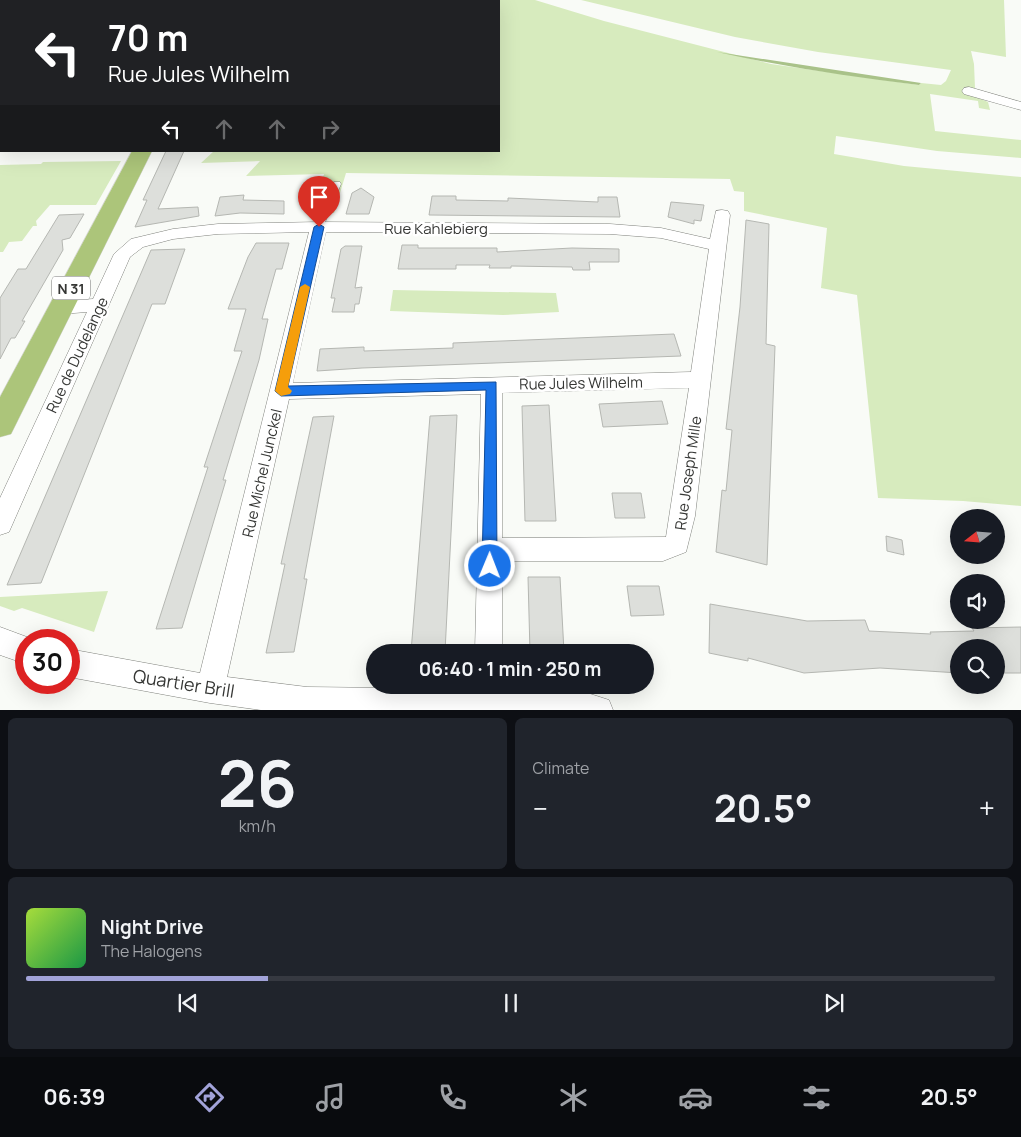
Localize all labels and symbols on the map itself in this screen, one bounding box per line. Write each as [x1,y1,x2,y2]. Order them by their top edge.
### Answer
pin [298,176,340,227]
street label: Rue Kahlebierg [384,218,488,239]
road number: N 31 [52,276,90,300]
street label: Rue de Dudelange [41,293,113,416]
street label: Rue Jules Wilhelm [519,371,643,395]
street label: Rue Michel Junckel [237,407,287,539]
street label: Rue Joseph Mille [670,414,706,531]
north arrow [950,509,1005,564]
position arrow [463,539,515,591]
speed limit sign: 30 [15,629,80,694]
street label: Quartier Brill [132,663,236,703]

